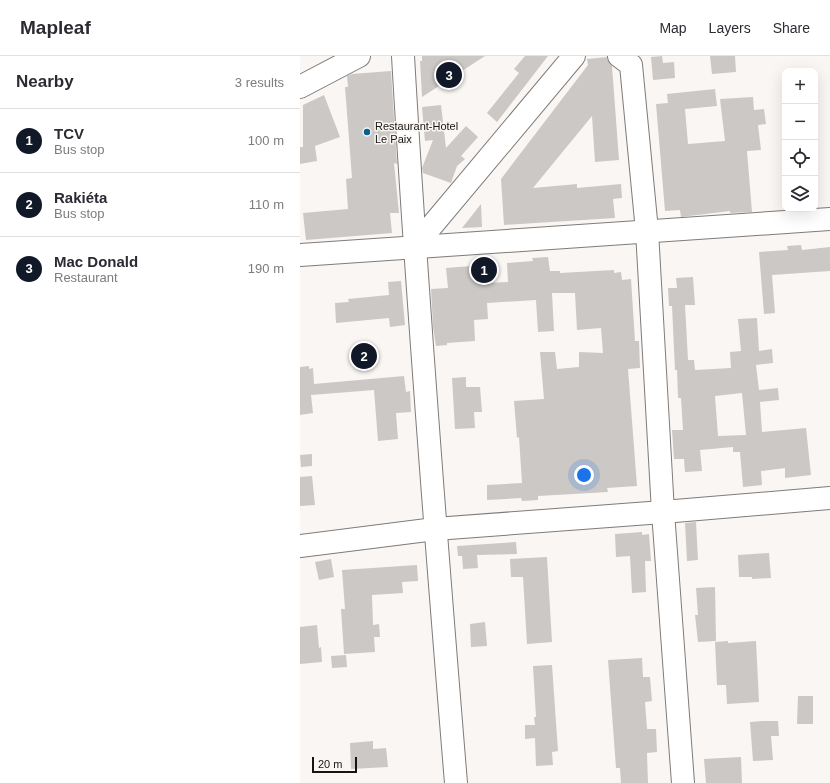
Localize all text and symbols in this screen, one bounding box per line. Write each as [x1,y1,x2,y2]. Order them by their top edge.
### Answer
text: Mapleaf [20,17,91,38]
text: Map [659,20,687,36]
text: Layers [709,20,751,36]
text: Share [773,20,810,36]
pin: 3 [436,60,462,90]
map controls [782,68,818,212]
button: + [782,68,818,104]
text: Nearby [16,72,74,91]
text: 3 results [235,75,284,90]
button: − [782,104,818,140]
place label: Restaurant-Hotel Le Paix [375,120,458,145]
text: TCV [54,125,84,142]
marker: Restaurant-Hotel Le Paix [362,127,372,137]
text: 1 [25,133,33,148]
text: 100 m [248,133,284,148]
button: locate [782,140,818,176]
text: Bus stop [54,142,105,157]
button: layers [782,176,818,212]
text: Rakiéta [54,189,107,206]
text: 2 [25,197,33,212]
text: 110 m [249,197,284,212]
text: Bus stop [54,206,105,221]
text: Mac Donald [54,253,138,270]
pin: 1 [471,255,497,285]
text: 3 [25,261,33,276]
text: 190 m [248,261,284,276]
text: Restaurant [54,270,118,285]
pin: 2 [351,341,377,371]
your location [574,465,594,485]
scale bar [312,755,357,774]
text: 20 m [318,758,342,770]

